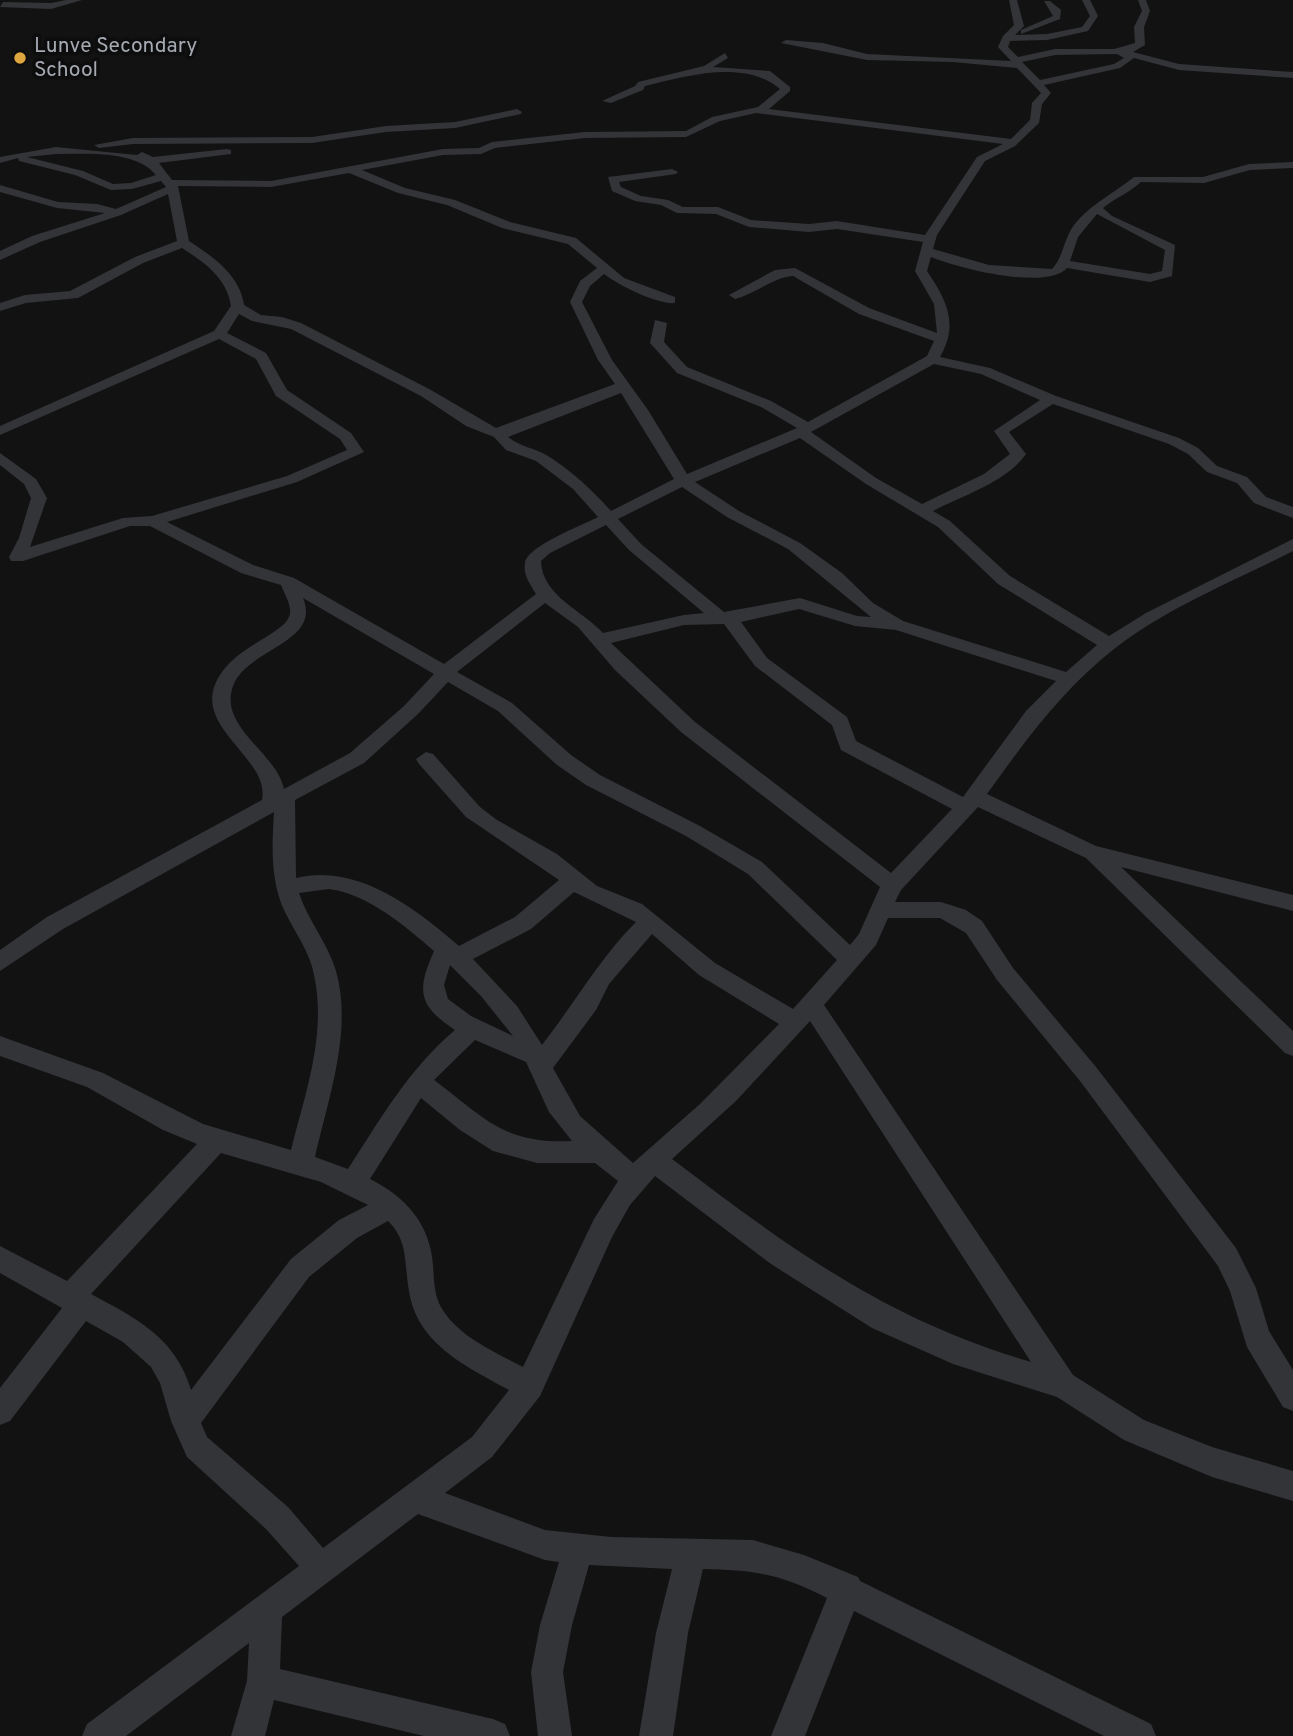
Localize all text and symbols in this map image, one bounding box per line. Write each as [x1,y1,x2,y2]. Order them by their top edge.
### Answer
place label: Lunve Secondary School [34,33,197,84]
marker: Lunve Secondary School [12,50,28,66]

